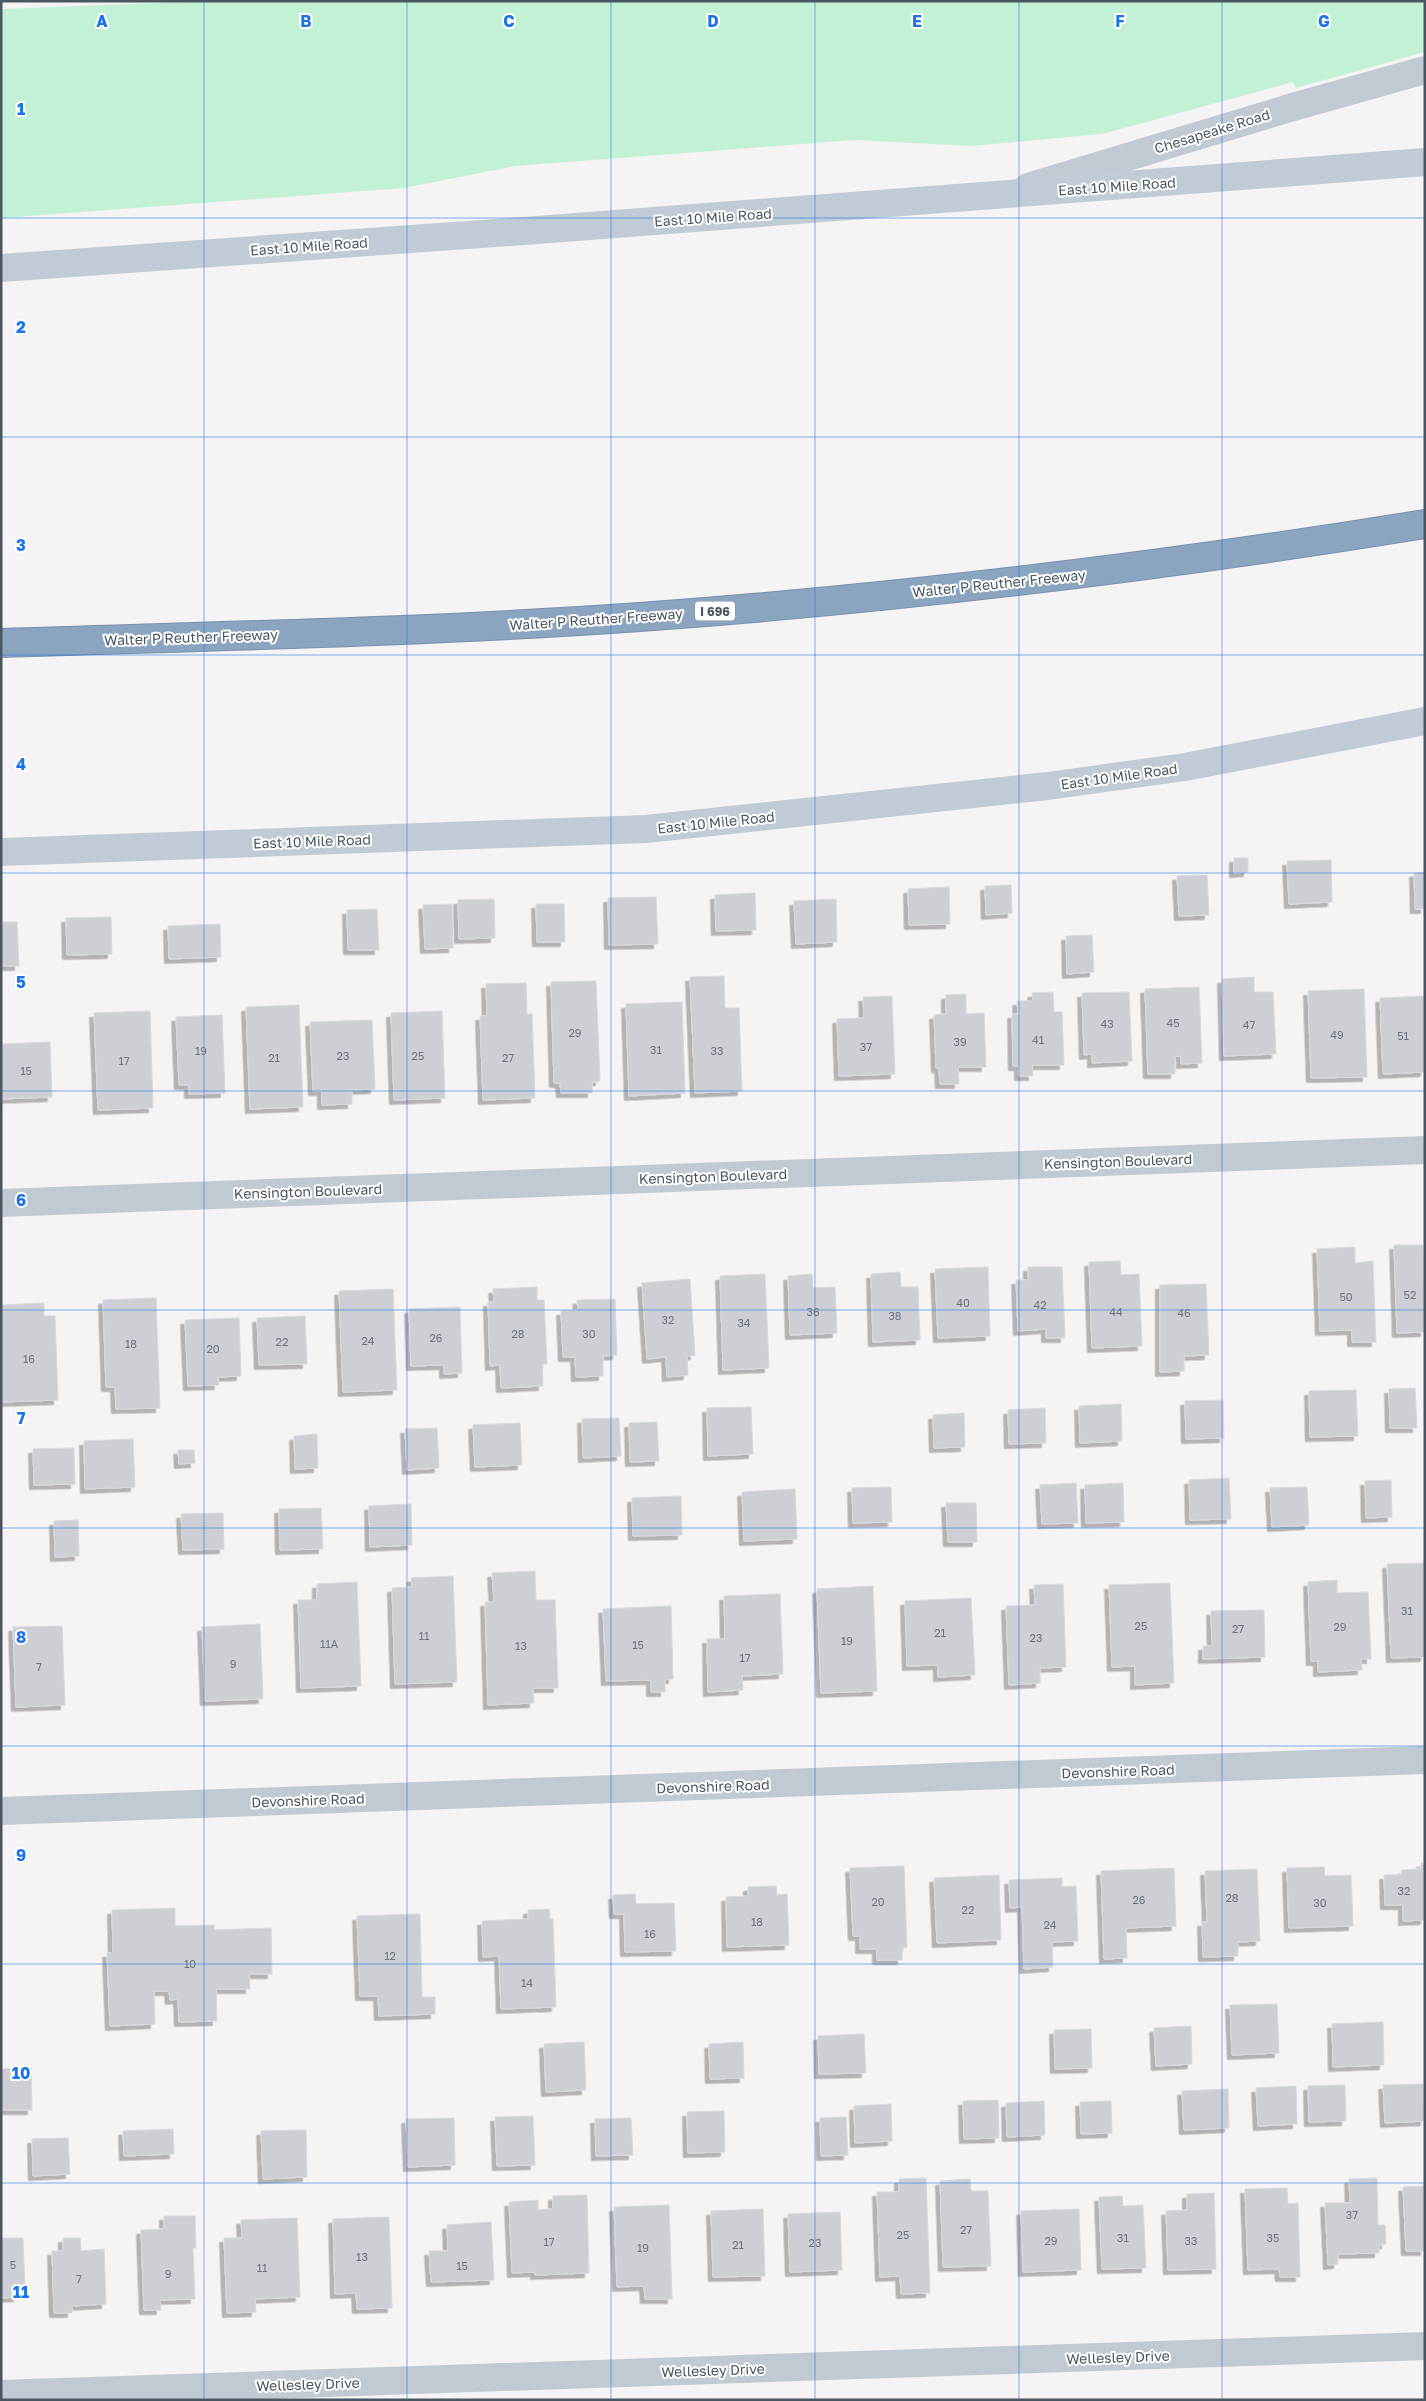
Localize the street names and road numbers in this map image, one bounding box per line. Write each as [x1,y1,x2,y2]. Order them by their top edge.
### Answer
street label: Chesapeake Road [1152,105,1272,157]
street label: East 10 Mile Road [1058,173,1176,199]
street label: East 10 Mile Road [654,204,772,230]
street label: East 10 Mile Road [250,233,368,259]
street label: Walter P Reuther Freeway [912,565,1087,601]
road number: I 696 [695,602,735,620]
street label: Walter P Reuther Freeway [509,604,683,634]
street label: Walter P Reuther Freeway [104,625,278,649]
street label: East 10 Mile Road [1059,759,1179,793]
street label: East 10 Mile Road [657,807,775,837]
street label: East 10 Mile Road [253,830,371,852]
street label: Kensington Boulevard [1044,1150,1192,1172]
street label: Kensington Boulevard [639,1165,787,1187]
street label: Kensington Boulevard [234,1180,382,1202]
street label: Devonshire Road [1061,1761,1175,1781]
street label: Devonshire Road [656,1776,770,1796]
street label: Devonshire Road [251,1790,365,1810]
street label: Wellesley Drive [1066,2347,1170,2367]
street label: Wellesley Drive [661,2360,765,2380]
street label: Wellesley Drive [256,2374,360,2394]

